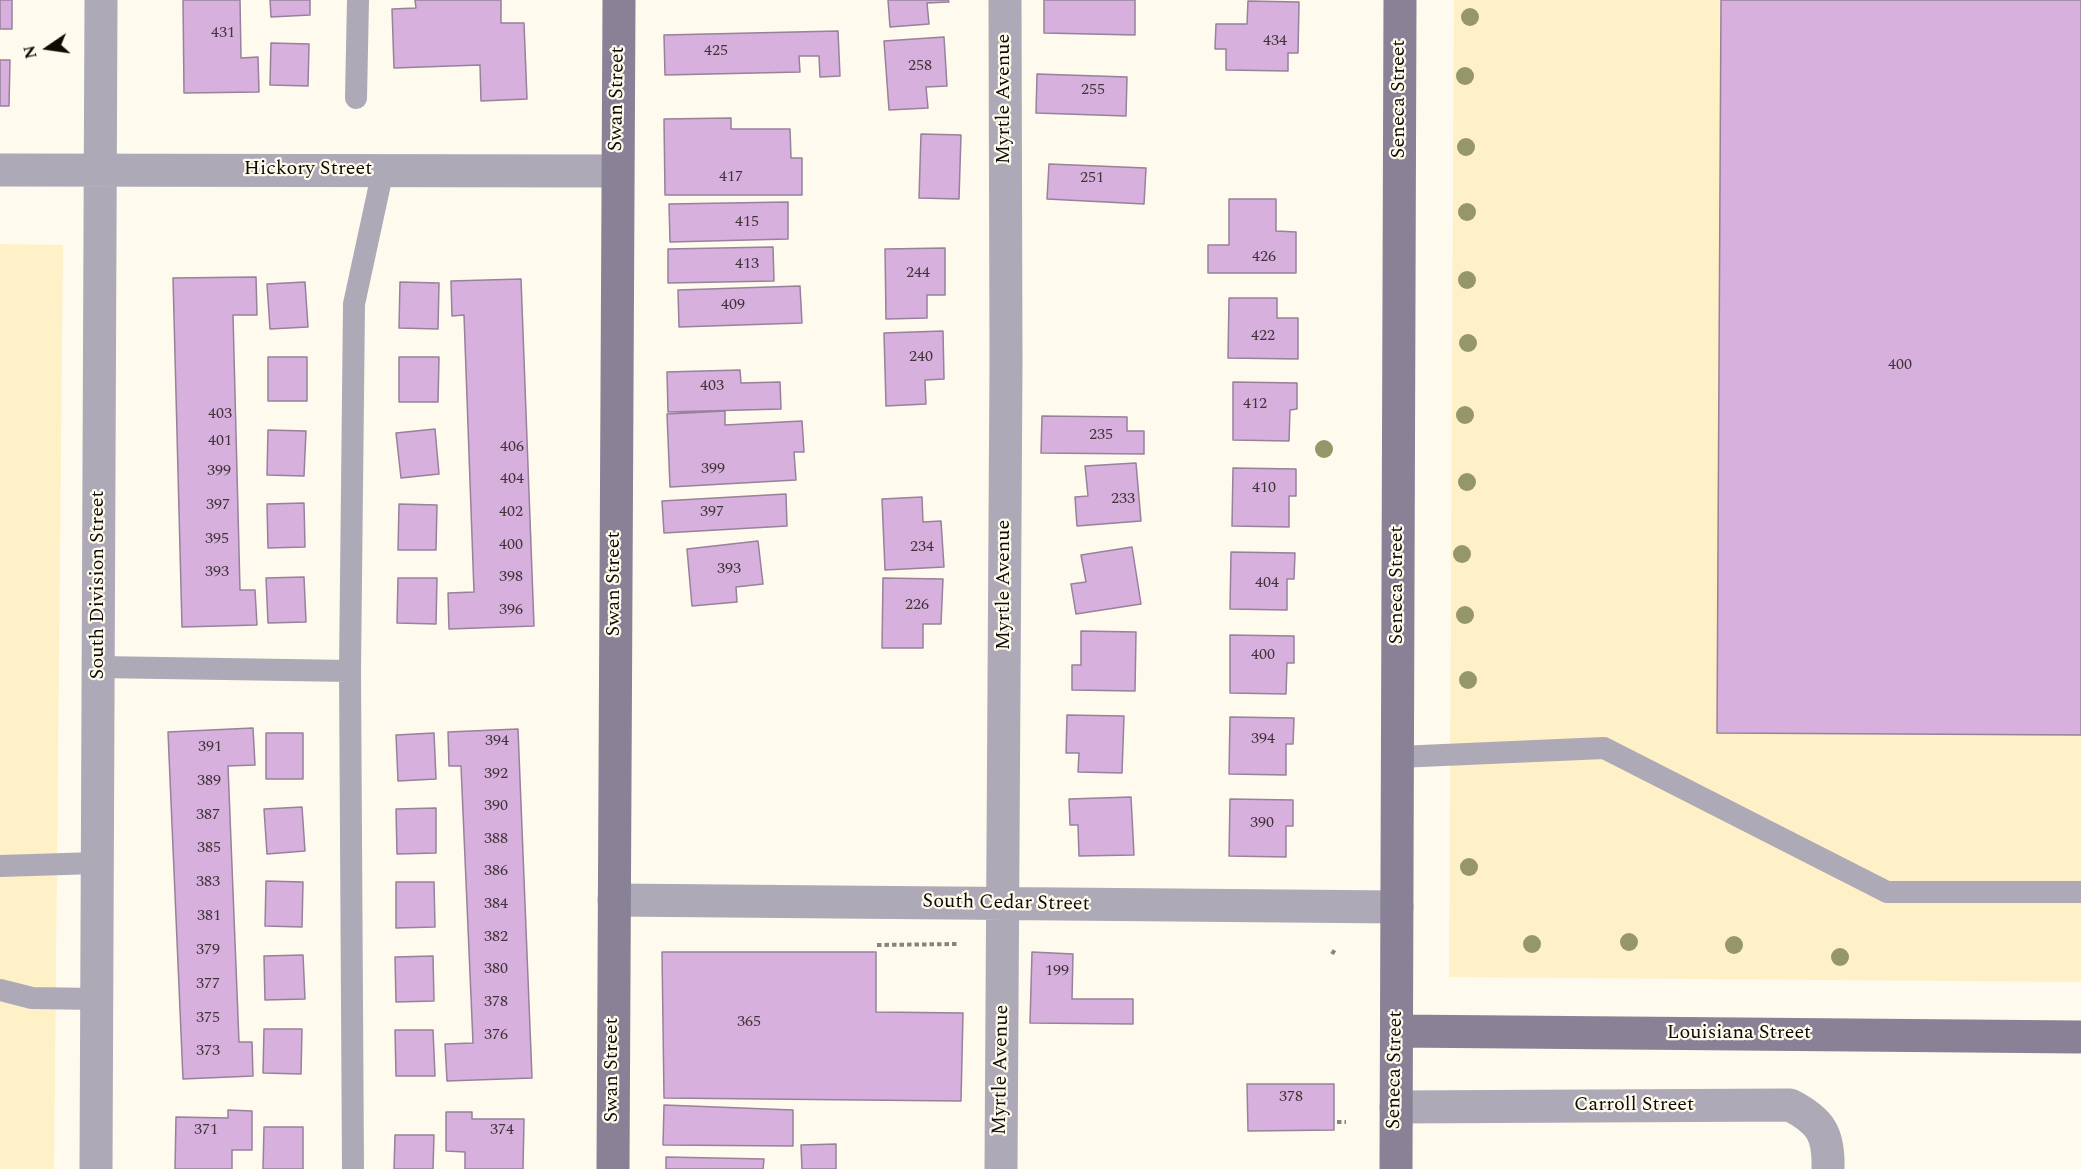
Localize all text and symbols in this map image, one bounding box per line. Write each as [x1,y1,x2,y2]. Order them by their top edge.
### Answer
north arrow [18,18,78,78]
house number: 431 [211,24,235,44]
house number: 434 [1263,32,1287,52]
street label: Myrtle Avenue [993,34,1017,164]
street label: Seneca Street [1388,40,1412,158]
house number: 425 [704,42,728,62]
text: N [17,43,44,61]
street label: Swan Street [605,46,631,152]
house number: 258 [908,57,932,77]
house number: 255 [1081,81,1105,101]
street label: Hickory Street [244,158,372,182]
house number: 417 [719,168,743,188]
house number: 251 [1080,169,1104,189]
house number: 415 [735,213,759,233]
house number: 426 [1252,248,1276,268]
house number: 413 [735,255,759,275]
house number: 244 [906,264,930,284]
house number: 409 [721,296,745,316]
house number: 422 [1251,327,1275,347]
house number: 240 [909,348,933,368]
house number: 400 [1888,356,1912,376]
house number: 403 [700,377,724,397]
house number: 412 [1243,395,1267,415]
house number: 403 [208,405,232,425]
house number: 235 [1089,426,1113,446]
house number: 401 [208,432,232,452]
house number: 406 [500,438,524,458]
house number: 399 [701,460,725,480]
house number: 399 [207,462,231,482]
house number: 404 [500,470,524,490]
house number: 410 [1252,479,1276,499]
street label: South Division Street [87,490,111,680]
house number: 233 [1111,490,1135,510]
house number: 397 [206,496,230,516]
house number: 402 [499,503,523,523]
house number: 397 [700,503,724,523]
street label: Myrtle Avenue [993,520,1017,650]
street label: Seneca Street [1386,526,1410,644]
house number: 395 [205,530,229,550]
street label: Swan Street [603,532,627,636]
house number: 400 [499,536,523,556]
house number: 234 [910,538,934,558]
house number: 393 [717,560,741,580]
house number: 393 [205,563,229,583]
house number: 398 [499,568,523,588]
house number: 404 [1255,574,1279,594]
house number: 226 [905,596,929,616]
house number: 396 [499,601,523,621]
house number: 400 [1251,646,1275,666]
house number: 394 [1251,730,1275,750]
house number: 394 [485,732,509,752]
house number: 391 [198,738,222,758]
house number: 392 [484,765,508,785]
house number: 389 [197,772,221,792]
house number: 390 [484,797,508,817]
house number: 387 [196,806,220,826]
house number: 390 [1250,814,1274,834]
house number: 388 [484,830,508,850]
house number: 385 [197,839,221,859]
house number: 386 [484,862,508,882]
house number: 383 [196,873,220,893]
street label: South Cedar Street [922,891,1090,917]
house number: 384 [484,895,508,915]
house number: 381 [197,907,221,927]
house number: 382 [484,928,508,948]
house number: 379 [196,941,220,961]
house number: 380 [484,960,508,980]
house number: 199 [1045,962,1069,982]
house number: 377 [196,975,220,995]
house number: 378 [484,993,508,1013]
street label: Myrtle Avenue [989,1005,1015,1135]
house number: 375 [196,1009,220,1029]
street label: Seneca Street [1383,1010,1409,1130]
house number: 365 [737,1013,761,1033]
street label: Swan Street [601,1018,625,1122]
street label: Louisiana Street [1667,1022,1811,1046]
house number: 376 [484,1026,508,1046]
house number: 373 [196,1042,220,1062]
house number: 378 [1279,1088,1303,1108]
street label: Carroll Street [1574,1094,1694,1118]
house number: 371 [194,1121,218,1141]
house number: 374 [490,1121,514,1141]

